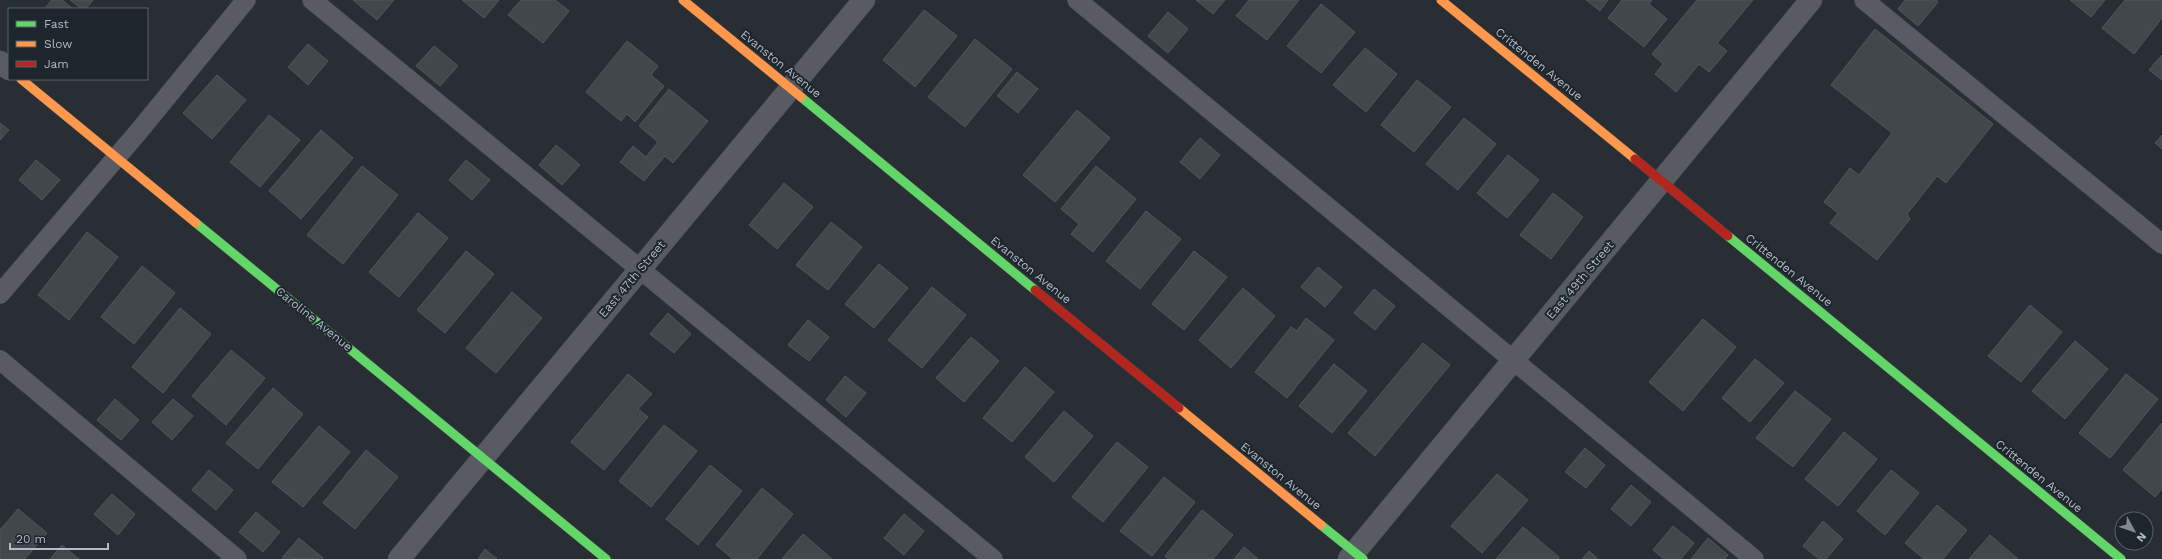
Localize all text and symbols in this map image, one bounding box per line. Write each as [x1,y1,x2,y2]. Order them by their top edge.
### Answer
legend [8,8,148,80]
text: Fast [44,17,69,31]
street label: Crittenden Avenue [1493,25,1585,103]
street label: Evanston Avenue [738,27,824,101]
text: Slow [44,37,72,51]
text: Jam [44,57,69,71]
street label: Crittenden Avenue [1743,231,1835,309]
street label: Evanston Avenue [988,233,1074,307]
street label: East 47th Street [596,238,668,320]
street label: East 49th Street [1543,238,1617,322]
street label: Caroline Avenue [273,284,355,354]
street label: Crittenden Avenue [1993,437,2085,515]
street label: Evanston Avenue [1238,439,1324,513]
north arrow [2114,511,2154,551]
scale bar [10,525,108,551]
text: N [2134,530,2149,544]
text: 20 m [16,532,46,546]

